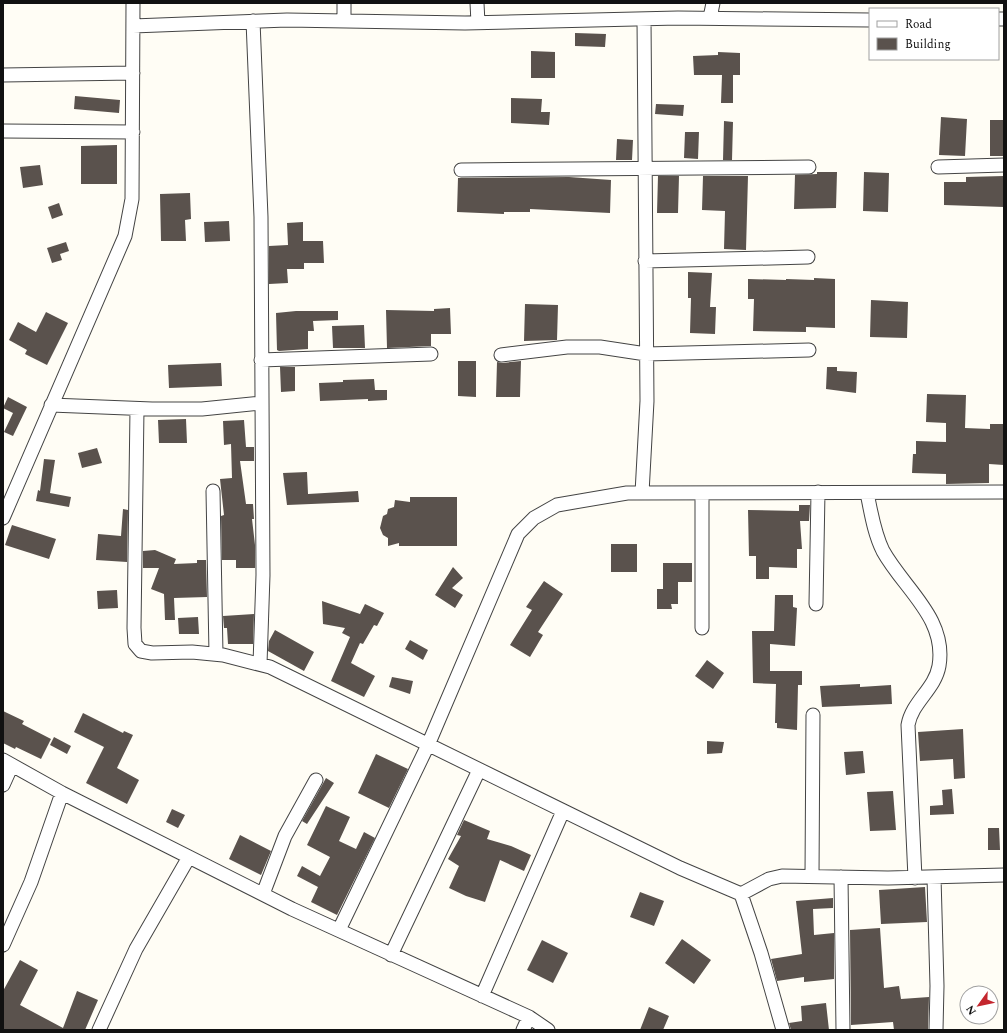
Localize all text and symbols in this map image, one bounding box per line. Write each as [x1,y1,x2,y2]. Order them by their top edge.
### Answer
legend [869,8,999,60]
text: Road [905,15,932,34]
text: Building [905,35,951,54]
north arrow [959,985,999,1025]
text: N [961,1002,981,1019]

